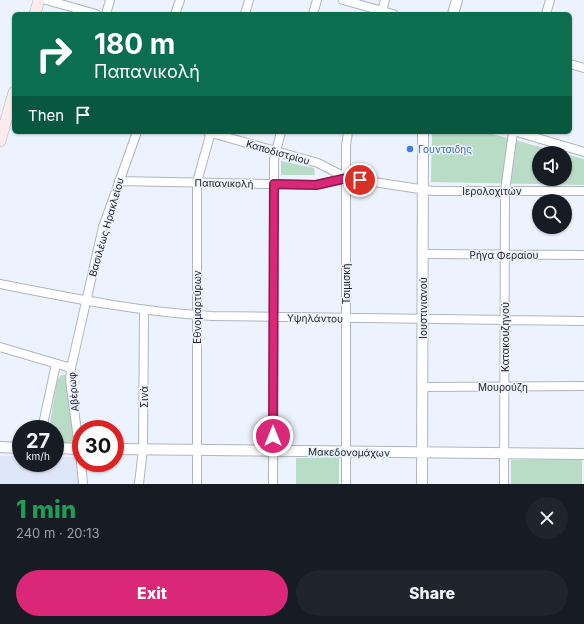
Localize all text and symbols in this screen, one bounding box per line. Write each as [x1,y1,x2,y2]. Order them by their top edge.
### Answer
text: 180 m [94,27,175,61]
icon: right [28,28,80,80]
text: Παπανικολή [94,61,200,82]
icon: arrive [72,104,94,126]
text: Then [28,106,64,125]
street label: Καποδιστρίου [245,137,311,167]
place label: Γουντσιδης [418,143,472,156]
marker: Γουντσιδης [405,144,415,154]
map controls [532,146,572,234]
button: sound [532,146,572,186]
pin [343,163,377,197]
icon: arrive [349,169,371,191]
street label: Βασιλέως Ηρακλείου [86,176,126,278]
street label: Παπανικολή [194,176,254,191]
street label: Ιερολοχιτών [462,185,522,197]
button: search [532,194,572,234]
street label: Ρήγα Φεραίου [470,249,539,262]
street label: Τσιμισκή [340,264,353,304]
street label: Εθνομαρτύρων [191,270,203,344]
street label: Ιουστινιανού [417,277,429,339]
street label: Κατακουζηνού [499,302,512,372]
street label: Υψηλάντου [287,312,343,325]
street label: Αβέρωφ [65,372,81,412]
street label: Μουρούζη [478,381,528,394]
street label: Σινά [138,386,150,408]
position arrow [252,415,294,457]
speed limit sign: 30 [72,420,124,472]
text: 27 [26,429,50,453]
street label: Μακεδονομάχων [308,445,390,459]
text: km/h [26,450,50,462]
text: 1 min [16,495,76,524]
button: close [526,497,568,539]
text: 240 m · 20:13 [16,525,100,541]
button: Exit [16,570,288,616]
button: Share [296,570,568,616]

